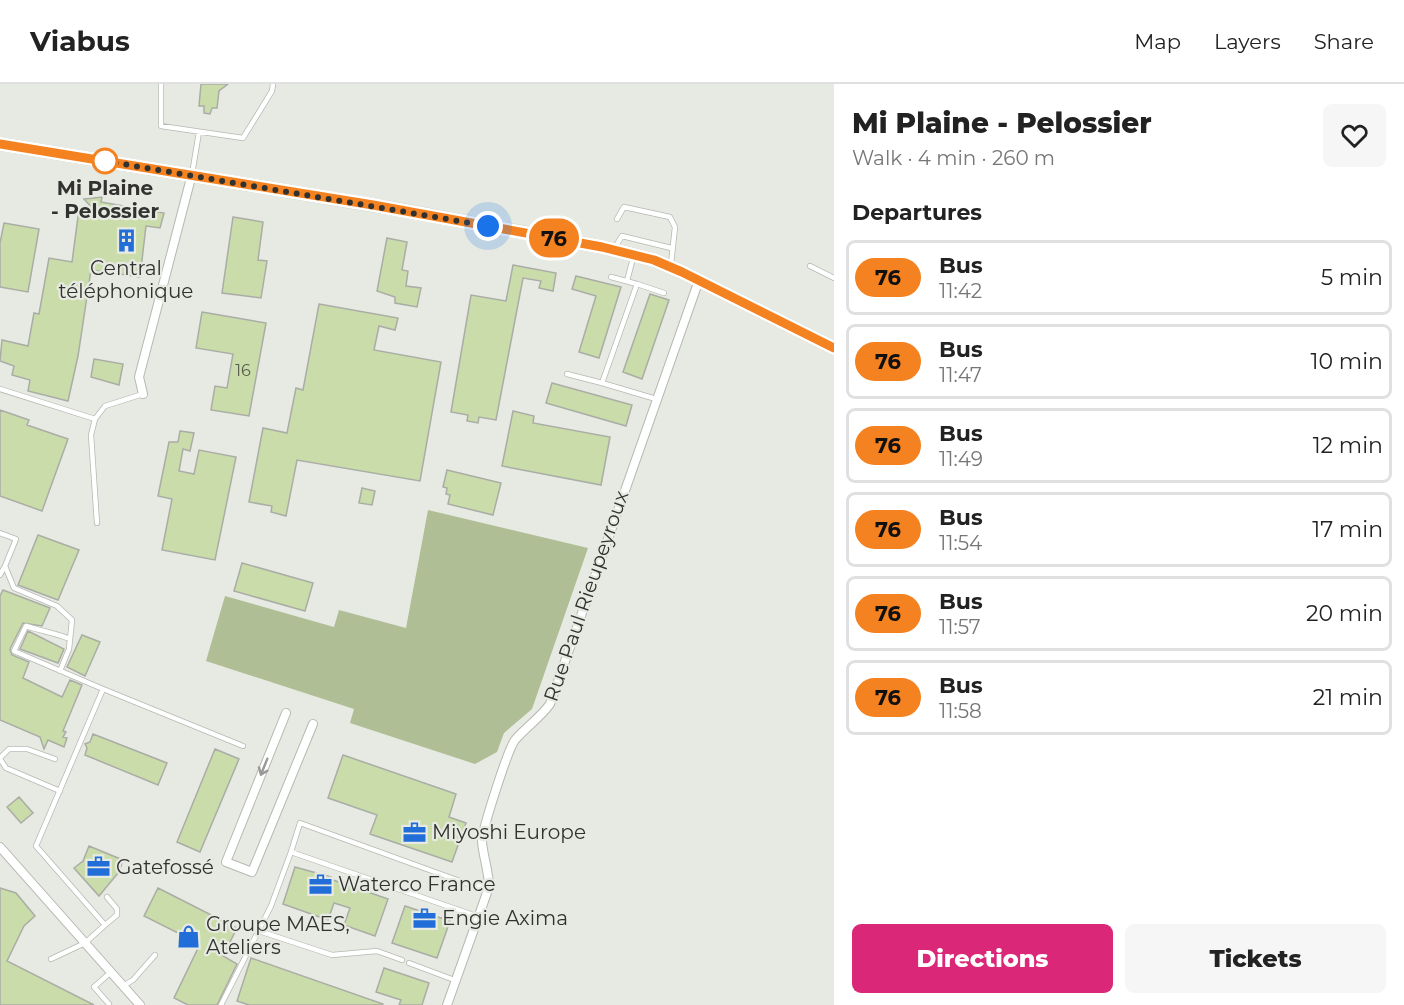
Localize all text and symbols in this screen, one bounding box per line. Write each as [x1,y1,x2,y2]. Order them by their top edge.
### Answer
text: Viabus [30,24,130,58]
text: Map [1134,29,1181,54]
text: Layers [1214,29,1281,54]
text: Share [1314,29,1374,54]
button: heart [1323,104,1386,167]
text: Mi Plaine - Pelossier [852,106,1152,140]
text: Walk · 4 min · 260 m [852,146,1055,170]
marker: Mi Plaine - Pelossier [92,148,118,174]
place label: Mi Plaine - Pelossier [51,176,159,223]
text: Departures [852,199,982,226]
your location [473,211,503,241]
line badge: 76 [527,218,581,258]
text: 76 [541,226,567,251]
building icon: Central téléphonique [113,227,139,253]
text: Bus [939,252,983,279]
place label: Central téléphonique [59,256,193,303]
text: 5 min [1321,264,1383,291]
text: 76 [875,265,901,290]
text: 11:42 [939,279,982,303]
text: Bus [939,336,983,363]
text: 10 min [1311,348,1383,375]
text: 76 [875,349,901,374]
house number: 16 [235,361,251,380]
text: 11:47 [939,363,982,387]
text: Bus [939,420,983,447]
text: 12 min [1313,432,1383,459]
text: 76 [875,433,901,458]
text: 11:49 [939,447,983,471]
street label: Rue Paul Rieupeyroux [539,487,633,705]
text: Bus [939,504,983,531]
text: 17 min [1312,516,1383,543]
text: 76 [875,517,901,542]
text: 11:54 [939,531,982,555]
text: Bus [939,588,983,615]
text: 20 min [1306,600,1383,627]
text: 76 [875,601,901,626]
text: 11:57 [939,615,981,639]
text: Bus [939,672,983,699]
text: 21 min [1313,684,1383,711]
text: 76 [875,685,901,710]
text: 11:58 [939,699,982,723]
one-way arrow [258,757,269,776]
office icon: Miyoshi Europe [401,819,427,845]
place label: Miyoshi Europe [432,820,586,844]
office icon: Gatefossé [85,854,111,880]
place label: Gatefossé [116,855,214,879]
office icon: Waterco France [307,871,333,897]
place label: Waterco France [338,872,496,896]
office icon: Engie Axima [411,905,437,931]
place label: Engie Axima [442,906,568,930]
place label: Groupe MAES, Ateliers [206,912,350,959]
shop icon: Groupe MAES, Ateliers [175,923,201,949]
button: Directions [852,924,1113,993]
button: Tickets [1125,924,1386,993]

